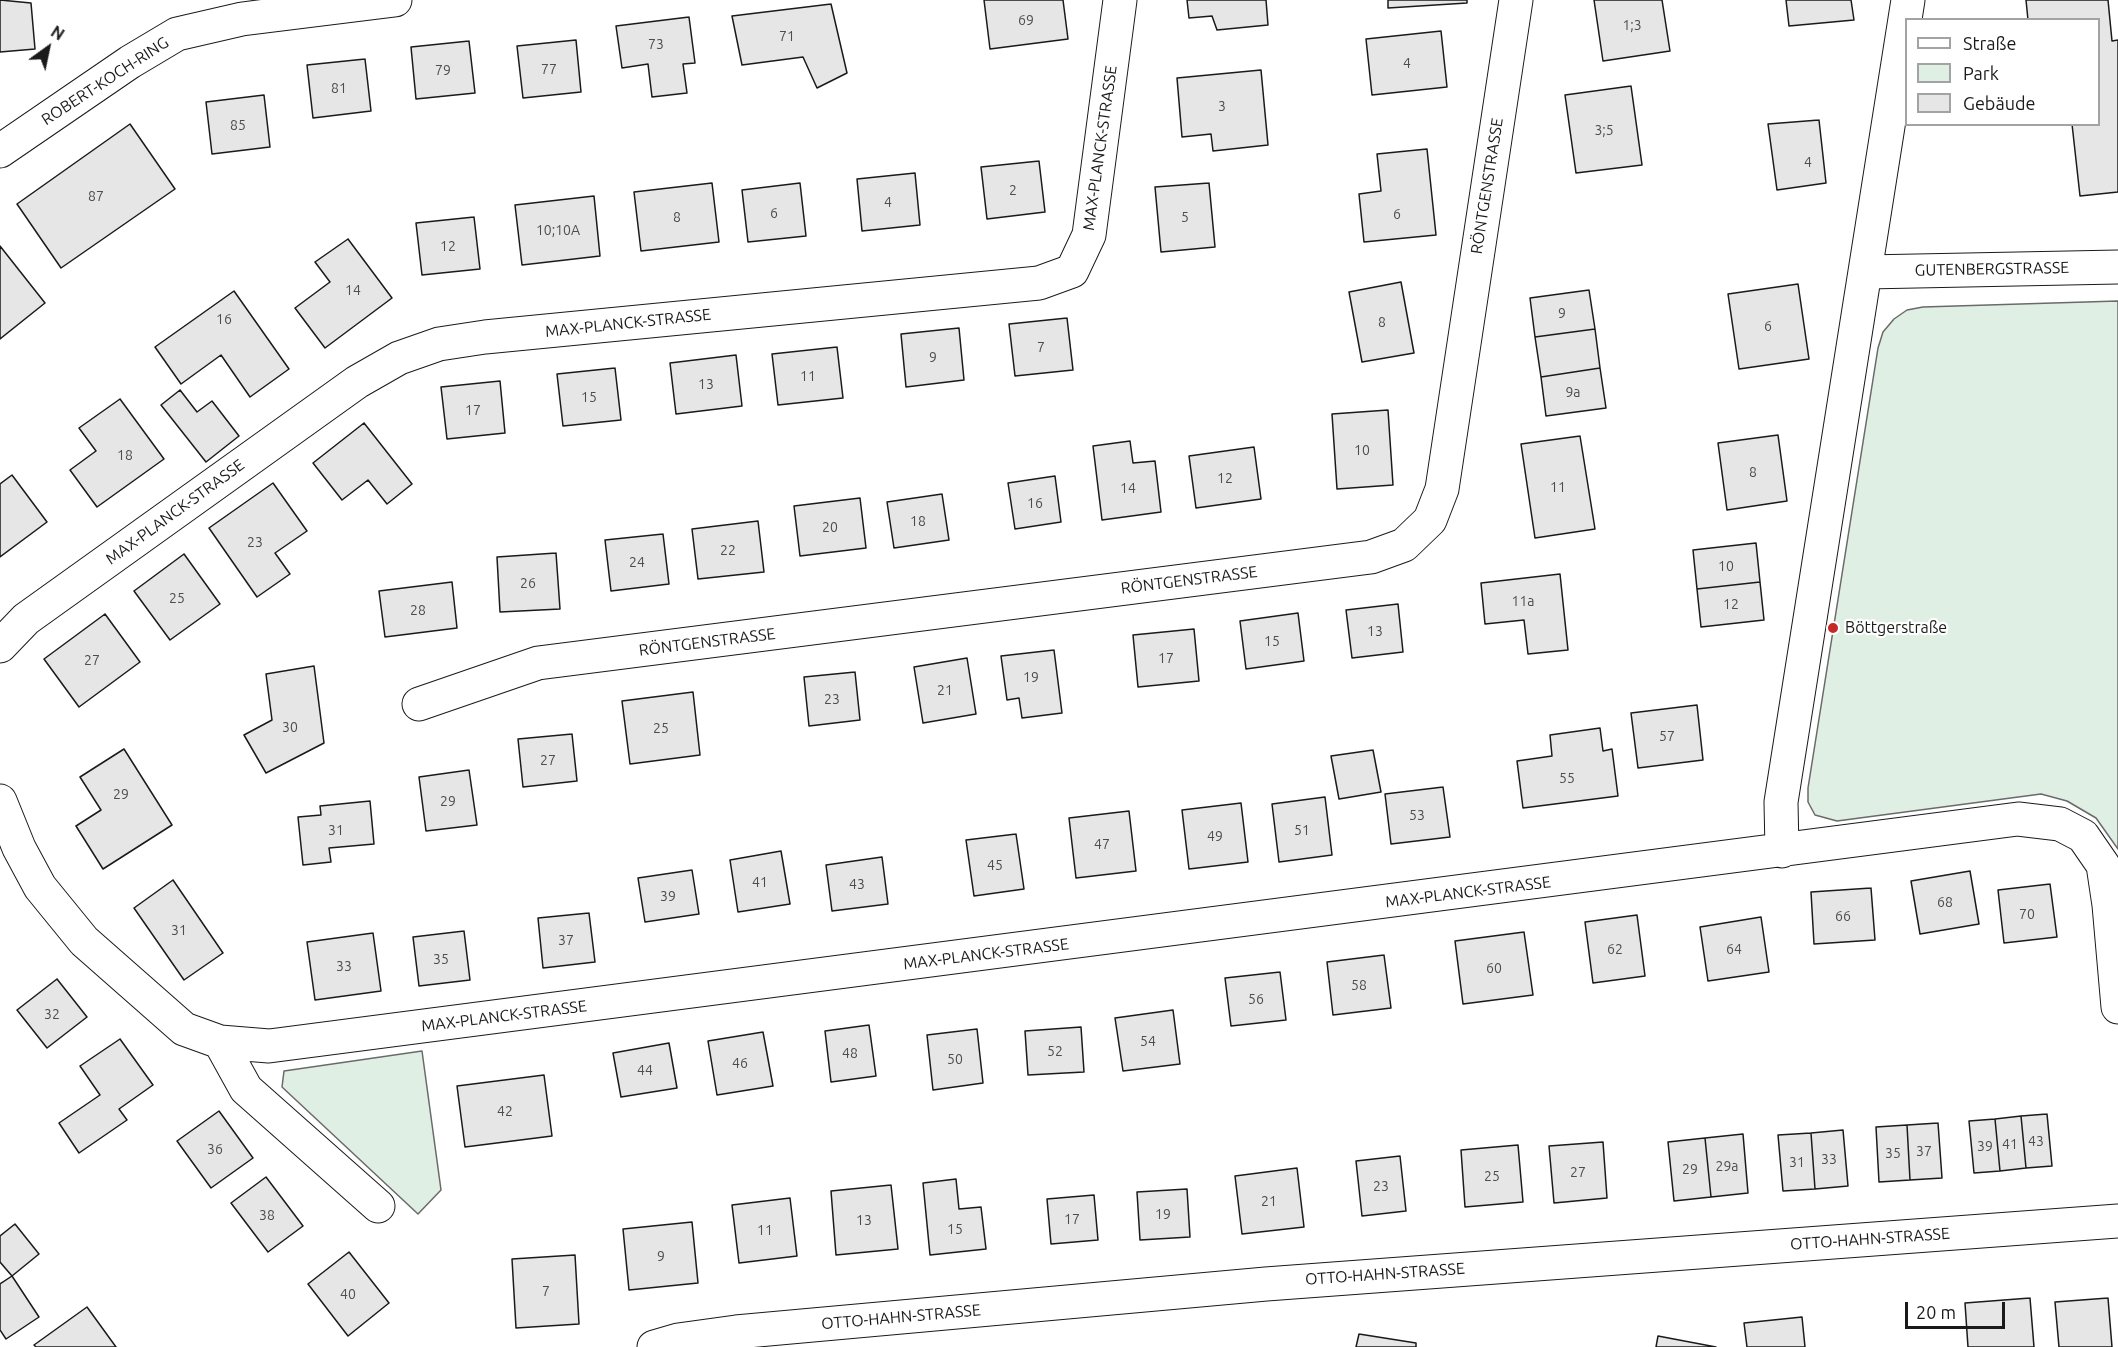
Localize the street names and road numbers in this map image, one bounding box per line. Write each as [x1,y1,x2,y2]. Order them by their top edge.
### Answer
street label: ROBERT-KOCH-RING [38,33,172,129]
street label: MAX-PLANCK-STRASSE [1079,64,1121,232]
street label: RÖNTGENSTRASSE [1467,117,1507,255]
street label: GUTENBERGSTRASSE [1915,258,2069,280]
street label: MAX-PLANCK-STRASSE [544,305,712,341]
street label: MAX-PLANCK-STRASSE [102,455,248,569]
street label: RÖNTGENSTRASSE [1120,562,1258,598]
street label: RÖNTGENSTRASSE [638,624,776,660]
street label: MAX-PLANCK-STRASSE [1384,872,1552,912]
street label: MAX-PLANCK-STRASSE [902,934,1070,974]
street label: MAX-PLANCK-STRASSE [420,996,588,1036]
street label: OTTO-HAHN-STRASSE [1790,1224,1950,1254]
street label: OTTO-HAHN-STRASSE [1305,1259,1465,1289]
street label: OTTO-HAHN-STRASSE [820,1300,982,1334]

